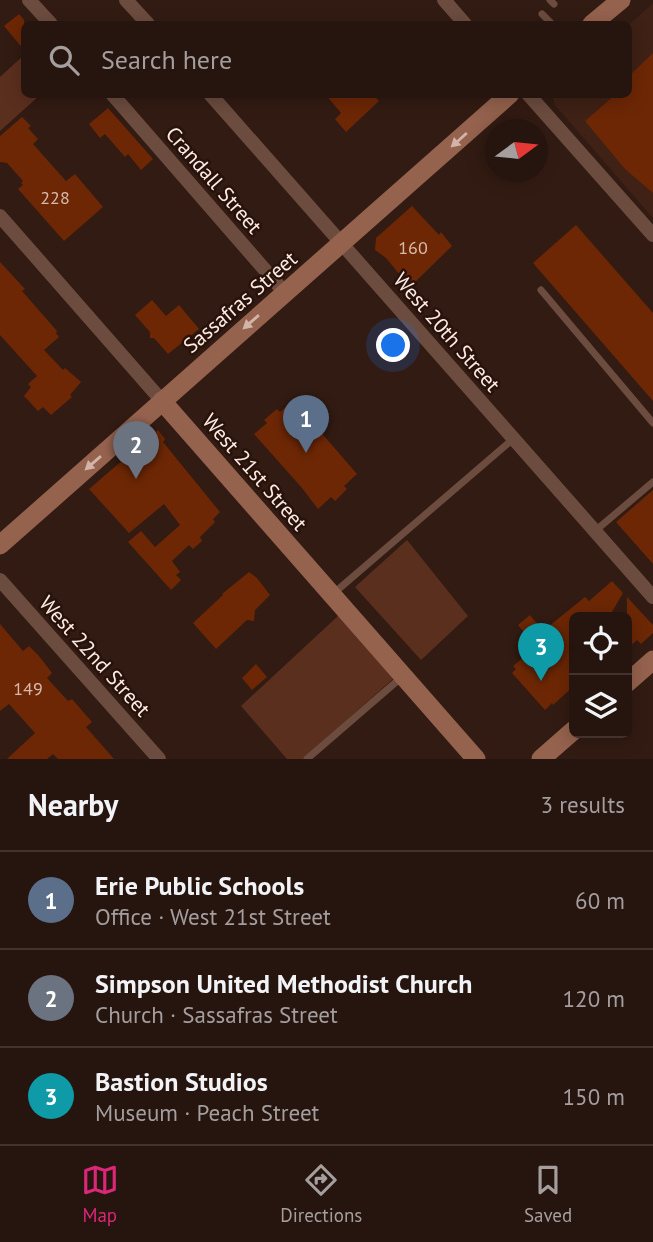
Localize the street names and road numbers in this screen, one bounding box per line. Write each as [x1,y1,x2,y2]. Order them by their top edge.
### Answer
street label: Crandall Street [160,121,268,239]
street label: Sassafras Street [178,245,302,359]
street label: West 20th Street [388,267,506,397]
street label: West 21st Street [197,408,313,536]
street label: West 22nd Street [34,590,156,722]

